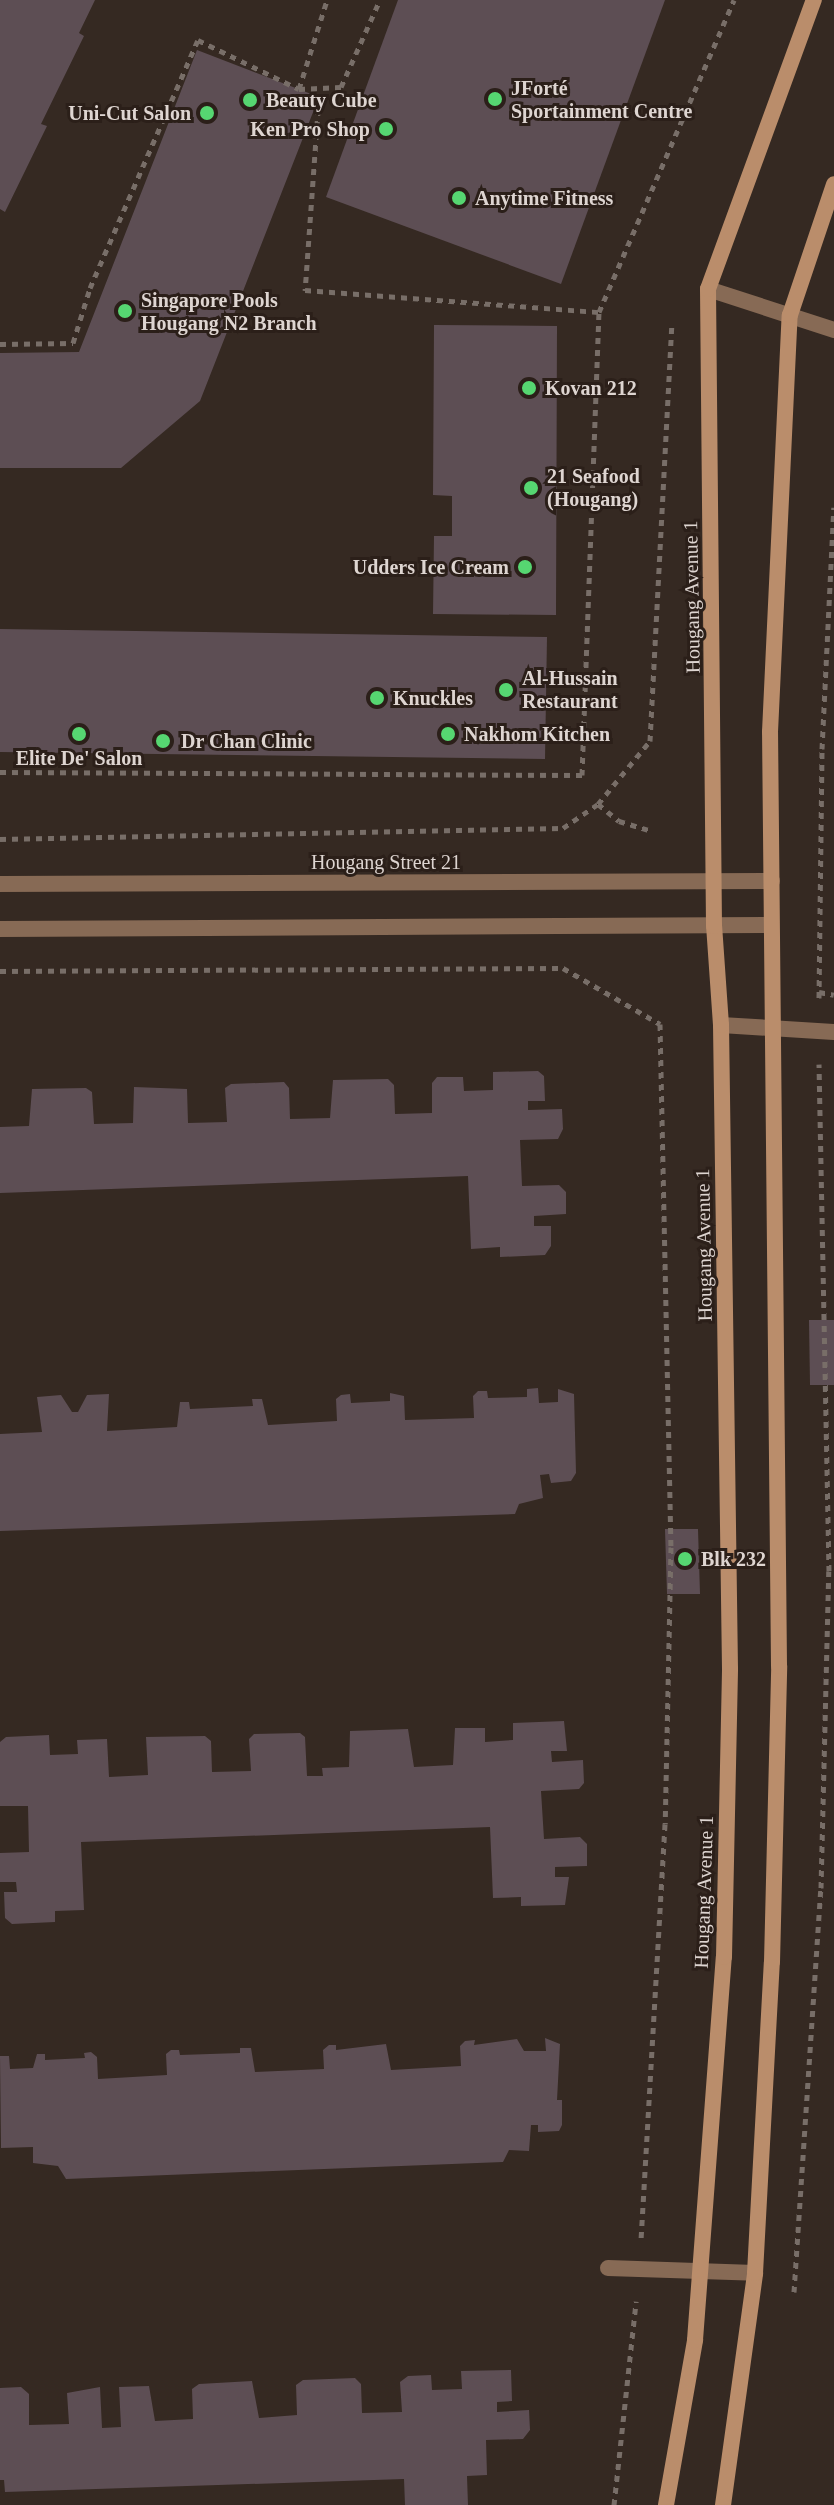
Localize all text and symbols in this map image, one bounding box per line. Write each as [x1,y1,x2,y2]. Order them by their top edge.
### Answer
place label: JForté Sportainment Centre [511,76,692,123]
place label: Beauty Cube [266,88,377,112]
marker: JForté Sportainment Centre [486,90,504,108]
marker: Beauty Cube [241,91,259,109]
place label: Uni-Cut Salon [68,101,191,125]
marker: Uni-Cut Salon [198,104,216,122]
place label: Ken Pro Shop [250,117,370,141]
marker: Ken Pro Shop [377,120,395,138]
place label: Anytime Fitness [475,186,613,210]
marker: Anytime Fitness [450,189,468,207]
place label: Singapore Pools Hougang N2 Branch [141,288,317,335]
marker: Singapore Pools Hougang N2 Branch [116,302,134,320]
place label: Kovan 212 [545,376,637,400]
marker: Kovan 212 [520,379,538,397]
place label: 21 Seafood (Hougang) [547,464,640,511]
marker: 21 Seafood (Hougang) [522,479,540,497]
street label: Hougang Avenue 1 [679,520,705,674]
place label: Udders Ice Cream [353,555,509,579]
marker: Udders Ice Cream [516,558,534,576]
place label: Al-Hussain Restaurant [522,666,618,713]
marker: Al-Hussain Restaurant [497,681,515,699]
place label: Knuckles [393,686,473,710]
marker: Knuckles [368,689,386,707]
place label: Nakhom Kitchen [464,722,610,746]
marker: Elite De' Salon [70,725,88,743]
marker: Nakhom Kitchen [439,725,457,743]
place label: Dr Chan Clinic [181,729,312,753]
marker: Dr Chan Clinic [152,730,174,752]
place label: Elite De' Salon [16,746,142,770]
street label: Hougang Street 21 [311,850,461,874]
street label: Hougang Avenue 1 [691,1168,717,1322]
place label: Blk 232 [701,1547,766,1571]
marker: Blk 232 [676,1550,694,1568]
street label: Hougang Avenue 1 [689,1815,719,1969]

